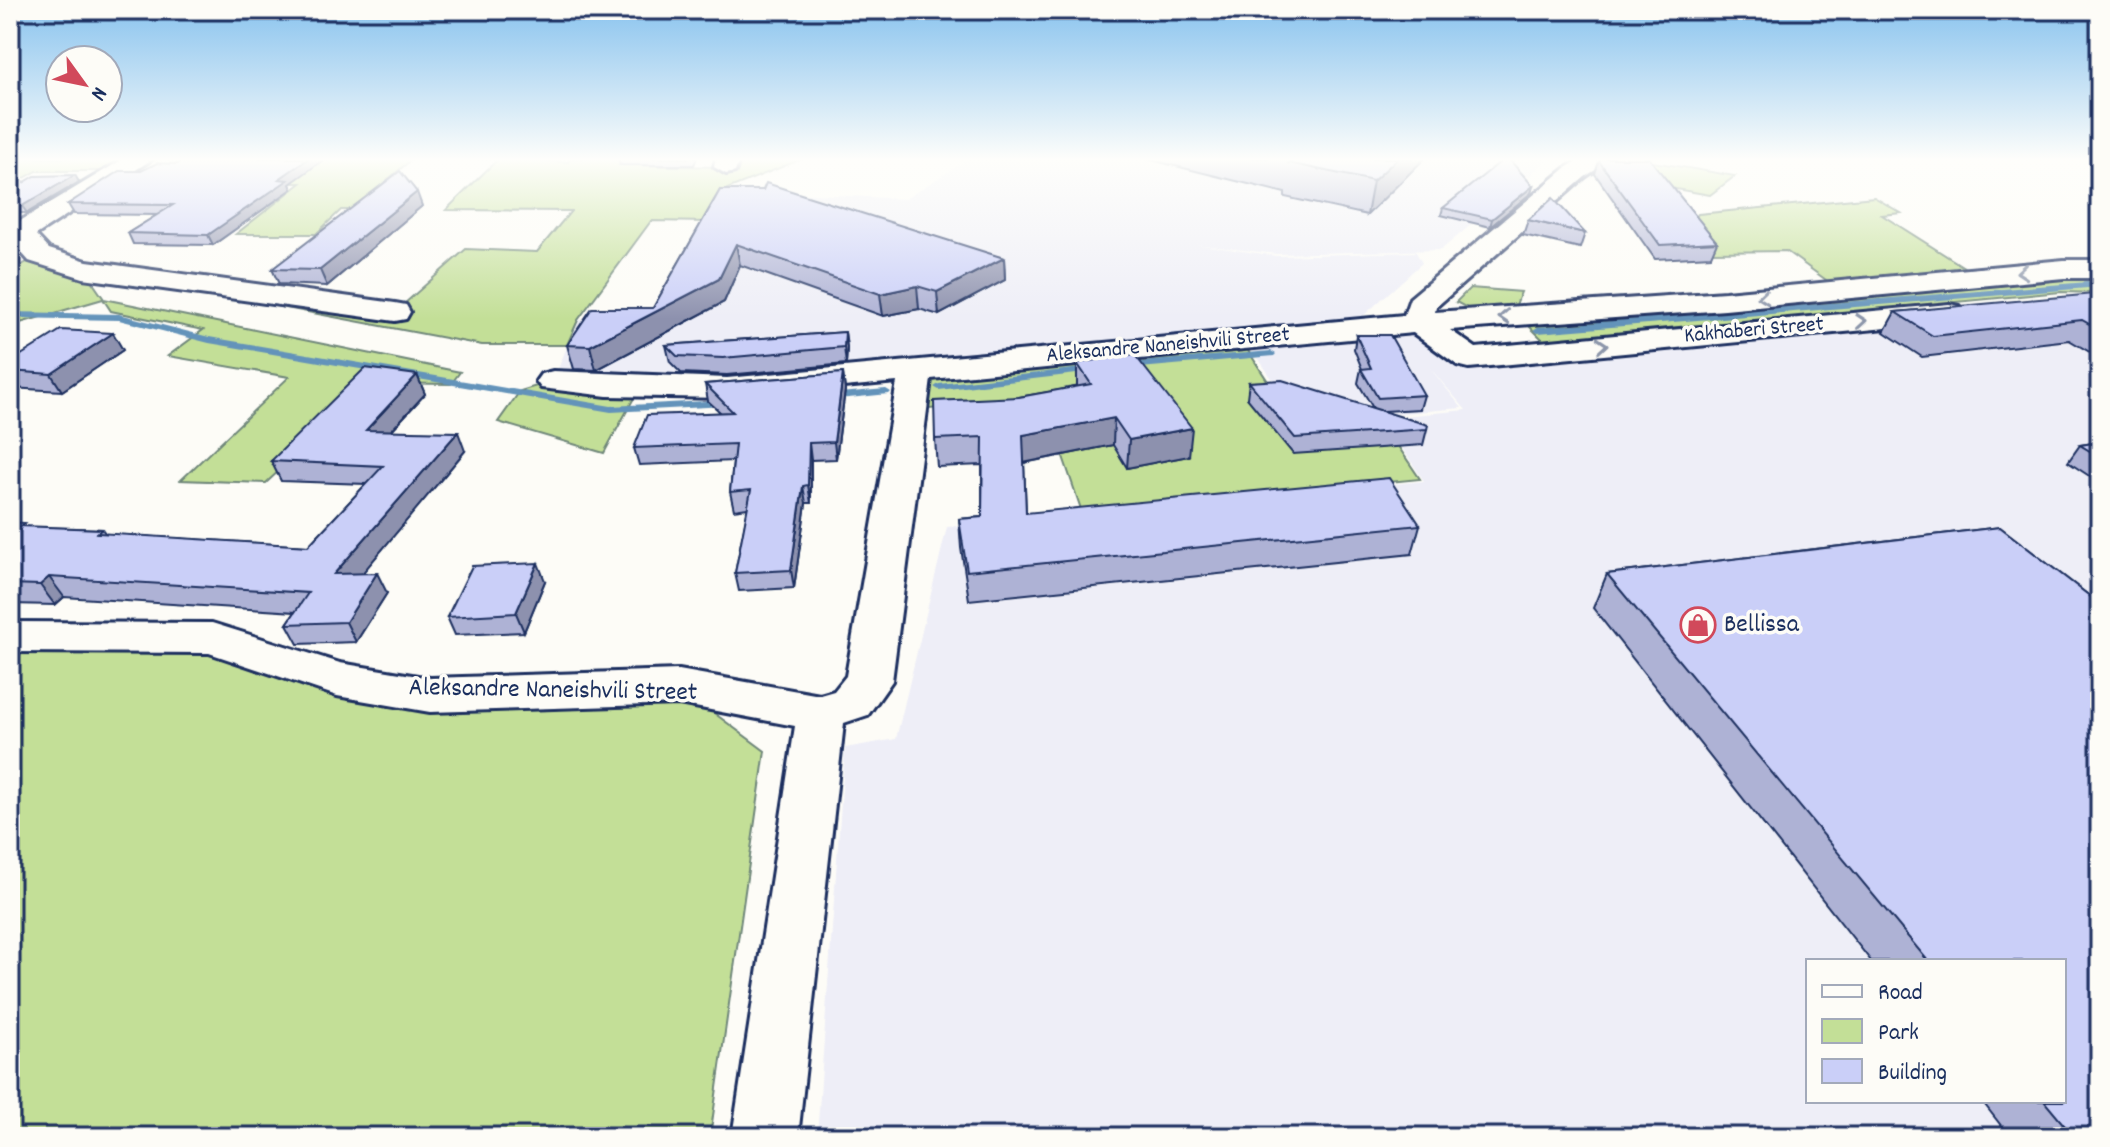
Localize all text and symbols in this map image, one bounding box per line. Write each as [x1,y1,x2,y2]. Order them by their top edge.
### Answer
north arrow [44,44,124,124]
text: N [82,80,114,106]
one-way arrow [2015,264,2028,281]
one-way arrow [1756,289,1769,306]
one-way arrow [1497,308,1510,325]
street label: Kakhaberi Street [1683,309,1825,353]
one-way arrow [1855,313,1868,330]
street label: Aleksandre Naneishvili Street [1045,320,1291,372]
one-way arrow [1596,337,1609,354]
shop icon: Bellissa [1679,606,1717,644]
place label: Bellissa [1724,607,1800,644]
street label: Aleksandre Naneishvili Street [408,670,698,712]
legend [1806,959,2066,1103]
text: Road [1878,977,1923,1011]
text: Park [1878,1017,1919,1051]
text: Building [1878,1057,1947,1091]

